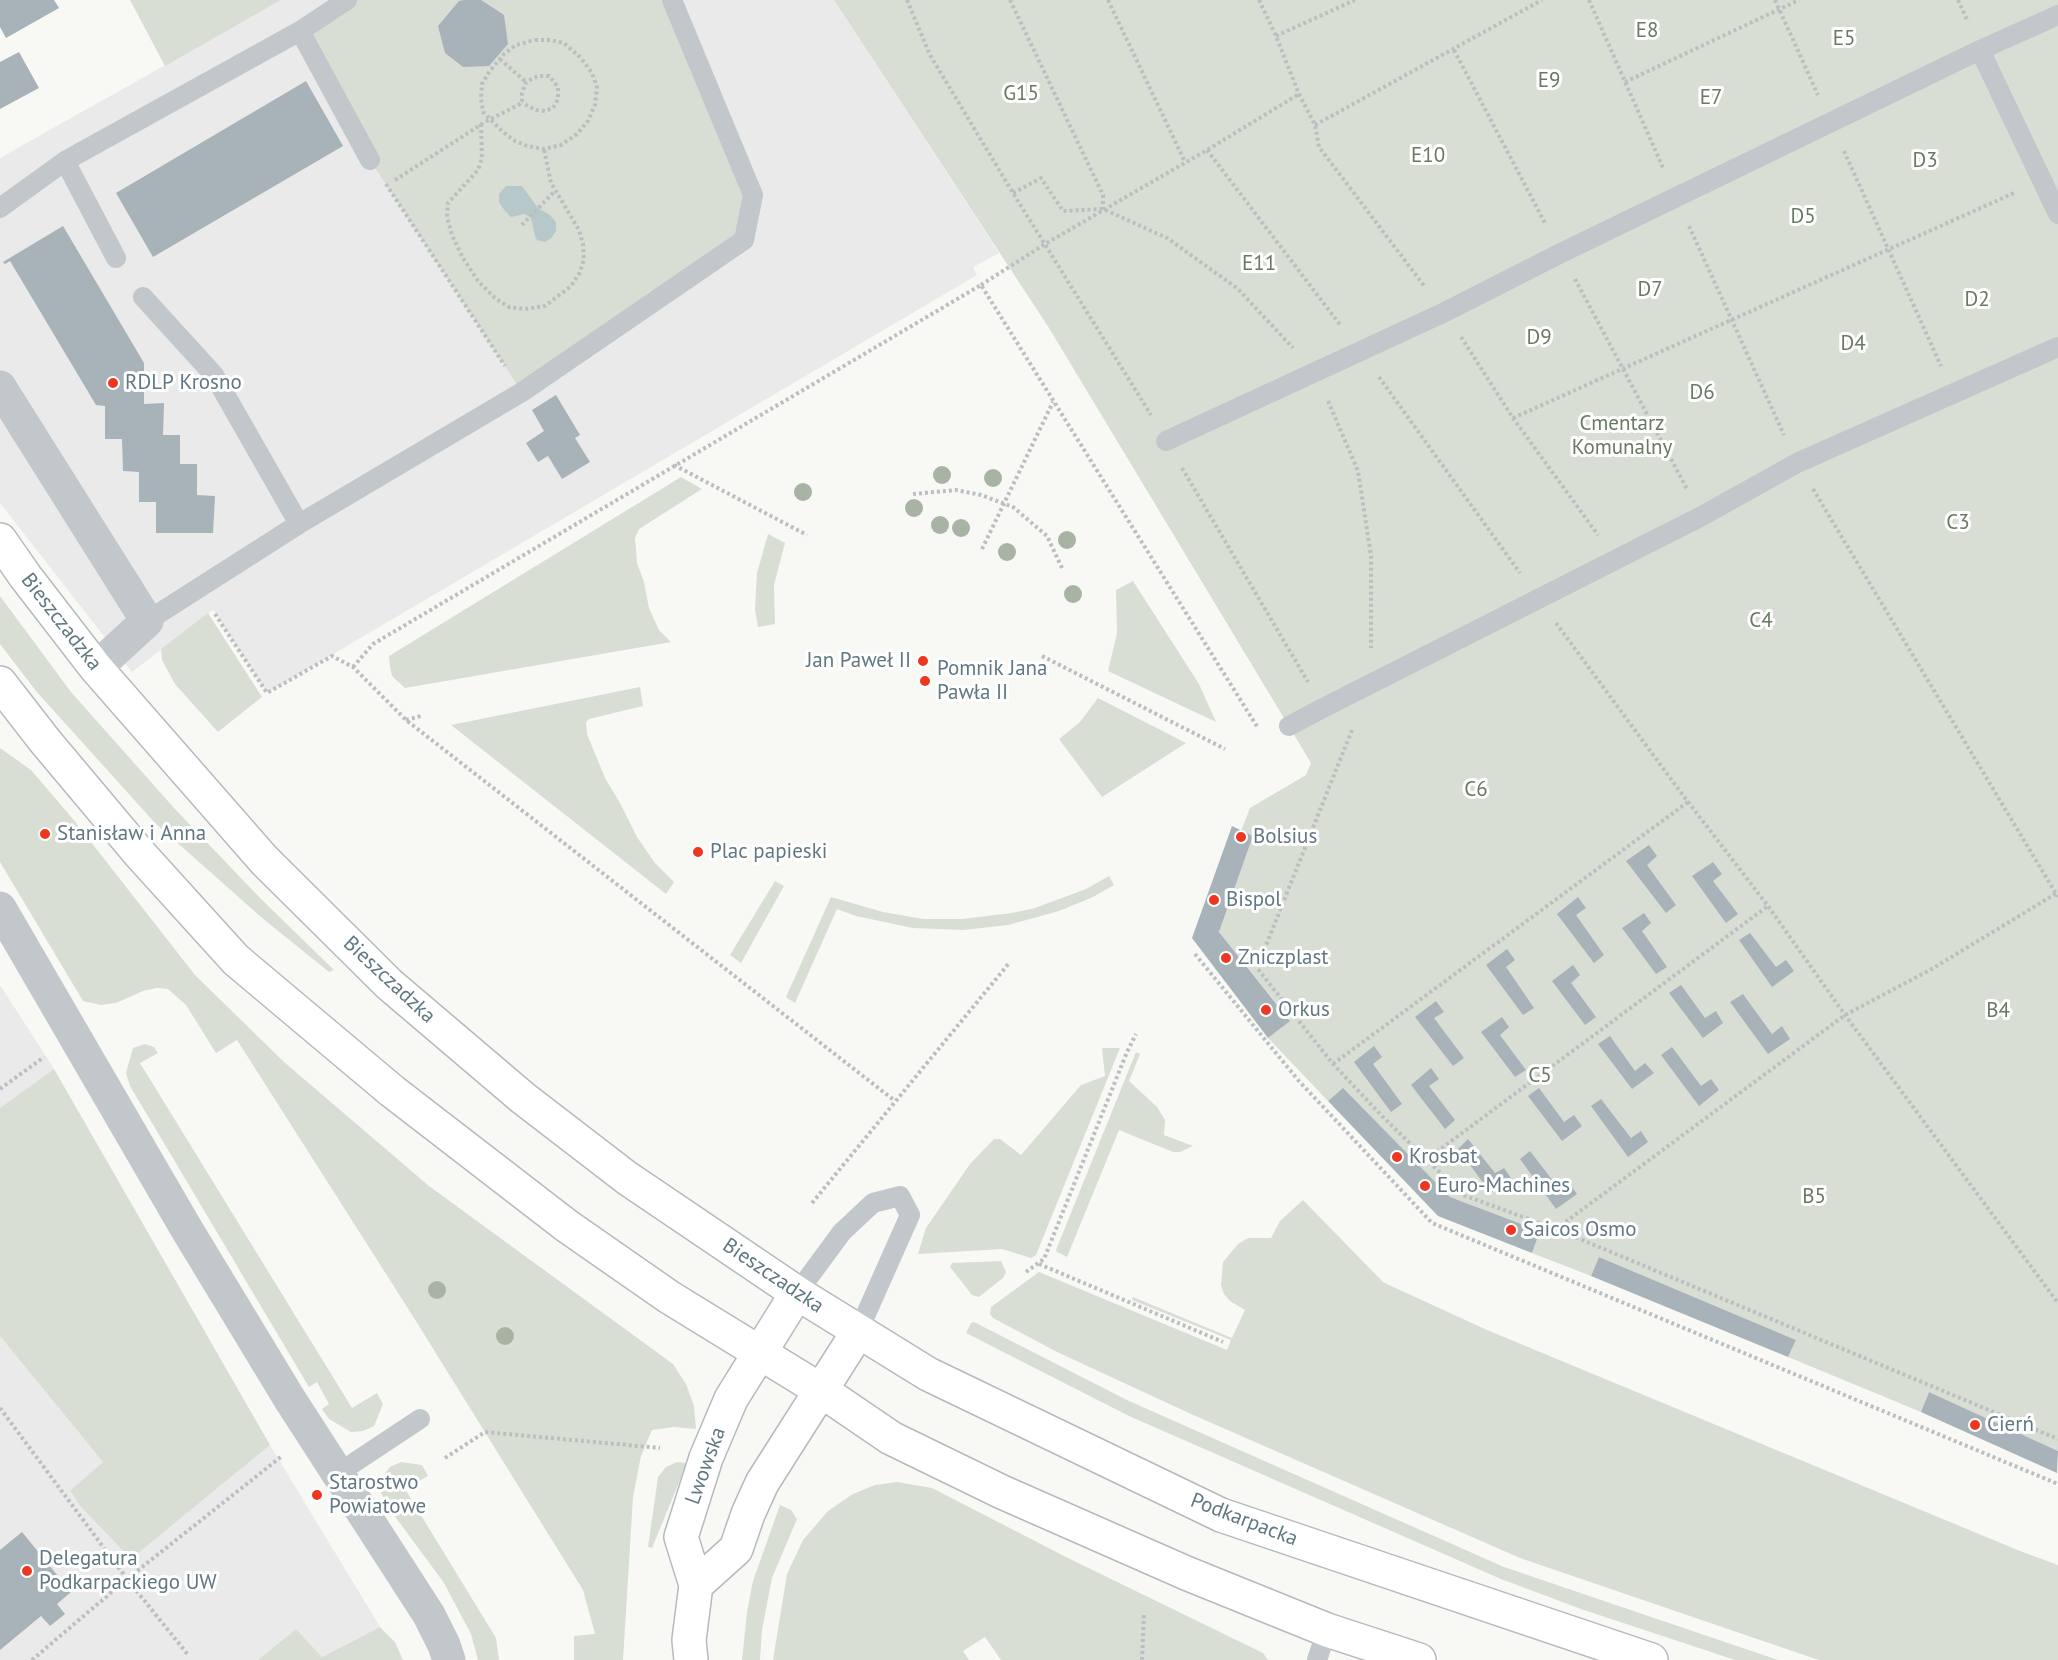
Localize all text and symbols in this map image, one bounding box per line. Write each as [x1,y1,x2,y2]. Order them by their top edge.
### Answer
park label: E8 [1636,18,1658,44]
park label: E5 [1833,26,1855,52]
park label: E9 [1538,68,1560,94]
park label: G15 [1003,81,1039,107]
park label: E7 [1700,85,1722,111]
park label: E10 [1411,143,1445,169]
park label: D3 [1912,148,1938,174]
park label: D5 [1790,204,1816,230]
park label: E11 [1242,251,1276,277]
park label: D7 [1637,277,1663,303]
park label: D2 [1964,287,1990,313]
park label: D9 [1526,325,1552,351]
park label: D4 [1840,331,1866,357]
place label: RDLP Krosno [125,370,242,396]
marker: RDLP Krosno [106,376,120,390]
park label: D6 [1689,380,1715,406]
park label: Cmentarz Komunalny [1572,411,1672,461]
park label: C3 [1946,510,1970,536]
street label: Bieszczadzka [15,568,107,676]
park label: C4 [1749,608,1773,634]
place label: Jan Paweł II [806,648,911,674]
marker: Jan Paweł II [916,654,930,668]
place label: Pomnik Jana Pawła II [937,656,1048,706]
marker: Pomnik Jana Pawła II [918,674,932,688]
park label: C6 [1464,777,1488,803]
place label: Stanisław i Anna [57,821,206,847]
place label: Bolsius [1253,824,1317,850]
marker: Stanisław i Anna [38,827,52,841]
marker: Bolsius [1234,830,1248,844]
place label: Plac papieski [710,839,827,865]
marker: Plac papieski [691,845,705,859]
place label: Bispol [1226,887,1281,913]
marker: Bispol [1207,893,1221,907]
street label: Bieszczadzka [338,931,440,1029]
place label: Zniczplast [1238,945,1328,971]
marker: Zniczplast [1219,951,1233,965]
place label: Orkus [1278,997,1330,1023]
park label: B4 [1986,998,2010,1024]
marker: Orkus [1259,1003,1273,1017]
park label: C5 [1528,1063,1552,1089]
place label: Krosbat [1409,1144,1477,1170]
marker: Krosbat [1390,1150,1404,1164]
place label: Euro-Machines [1437,1173,1570,1199]
marker: Euro-Machines [1418,1179,1432,1193]
park label: B5 [1802,1184,1826,1210]
place label: Saicos Osmo [1523,1217,1636,1243]
marker: Saicos Osmo [1504,1223,1518,1237]
street label: Bieszczadzka [718,1233,828,1319]
place label: Cierń [1987,1412,2034,1438]
marker: Cierń [1968,1418,1982,1432]
street label: Lwowska [680,1424,732,1508]
place label: Starostwo Powiatowe [329,1470,426,1520]
marker: Starostwo Powiatowe [310,1488,324,1502]
street label: Podkarpacka [1187,1488,1301,1552]
place label: Delegatura Podkarpackiego UW [39,1546,217,1596]
marker: Delegatura Podkarpackiego UW [20,1564,34,1578]

